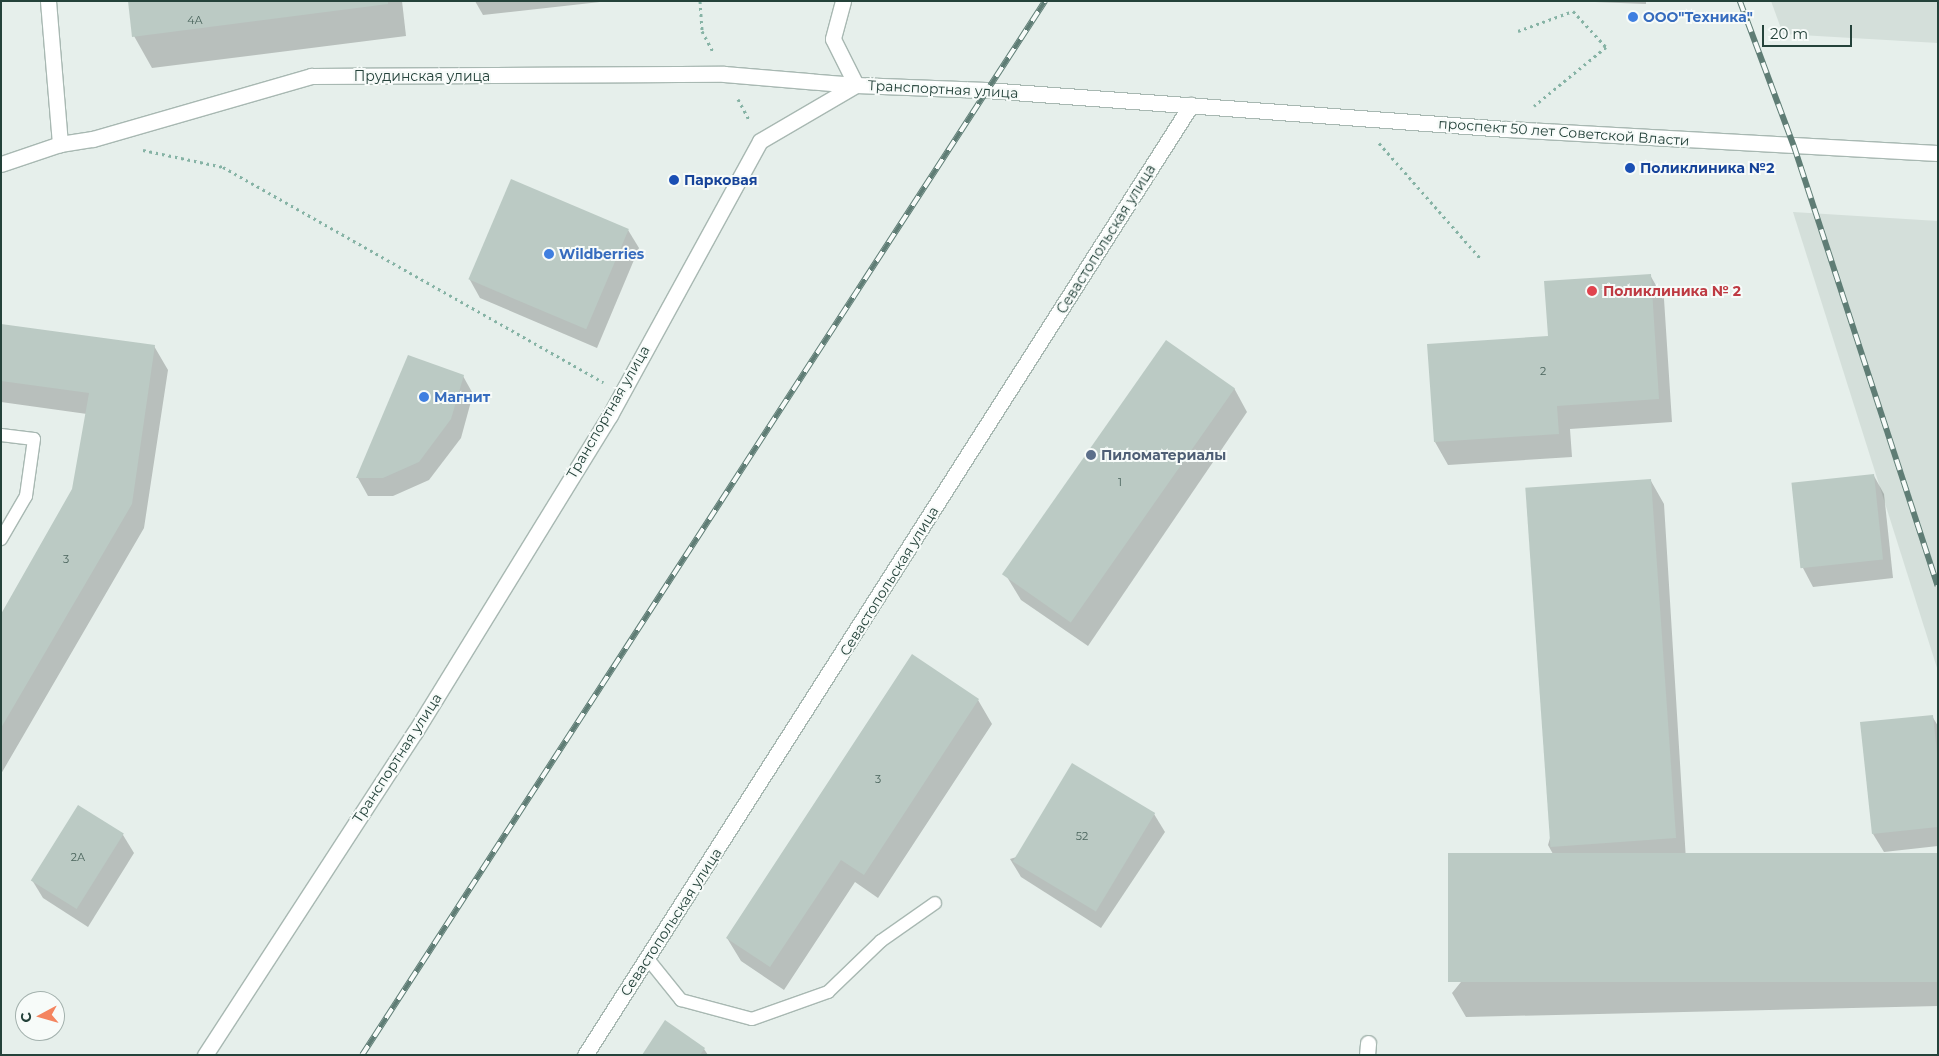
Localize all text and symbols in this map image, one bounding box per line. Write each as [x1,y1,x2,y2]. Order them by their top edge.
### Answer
place label: ООО"Техника" [1643,9,1753,25]
marker: ООО"Техника" [1627,11,1639,23]
house number: 4А [187,13,203,27]
scale bar [1764,15,1854,47]
text: 20 m [1770,24,1808,43]
street label: Прудинская улица [354,68,490,84]
street label: Транспортная улица [867,77,1019,101]
street label: проспект 50 лет Советской Власти [1438,115,1690,149]
place label: Поликлиника №2 [1640,160,1774,176]
street label: Севастопольская улица [1053,161,1159,317]
marker: Поликлиника №2 [1624,162,1636,174]
place label: Парковая [684,172,757,188]
marker: Парковая [668,174,680,186]
place label: Wildberries [559,246,644,262]
marker: Wildberries [543,248,555,260]
place label: Поликлиника № 2 [1603,283,1741,299]
marker: Поликлиника № 2 [1585,284,1599,298]
street label: Транспортная улица [563,342,653,482]
house number: 2 [1540,364,1546,378]
place label: Магнит [434,389,490,405]
marker: Магнит [418,391,430,403]
place label: Пиломатериалы [1101,447,1226,463]
marker: Пиломатериалы [1085,449,1097,461]
house number: 1 [1118,475,1122,489]
street label: Севастопольская улица [836,503,942,659]
house number: 3 [63,552,69,566]
street label: Транспортная улица [349,690,445,826]
house number: 3 [875,772,881,786]
house number: 52 [1076,829,1088,843]
street label: Севастопольская улица [617,845,725,999]
house number: 2А [71,850,85,864]
north arrow [15,991,65,1041]
text: С [17,1011,36,1023]

